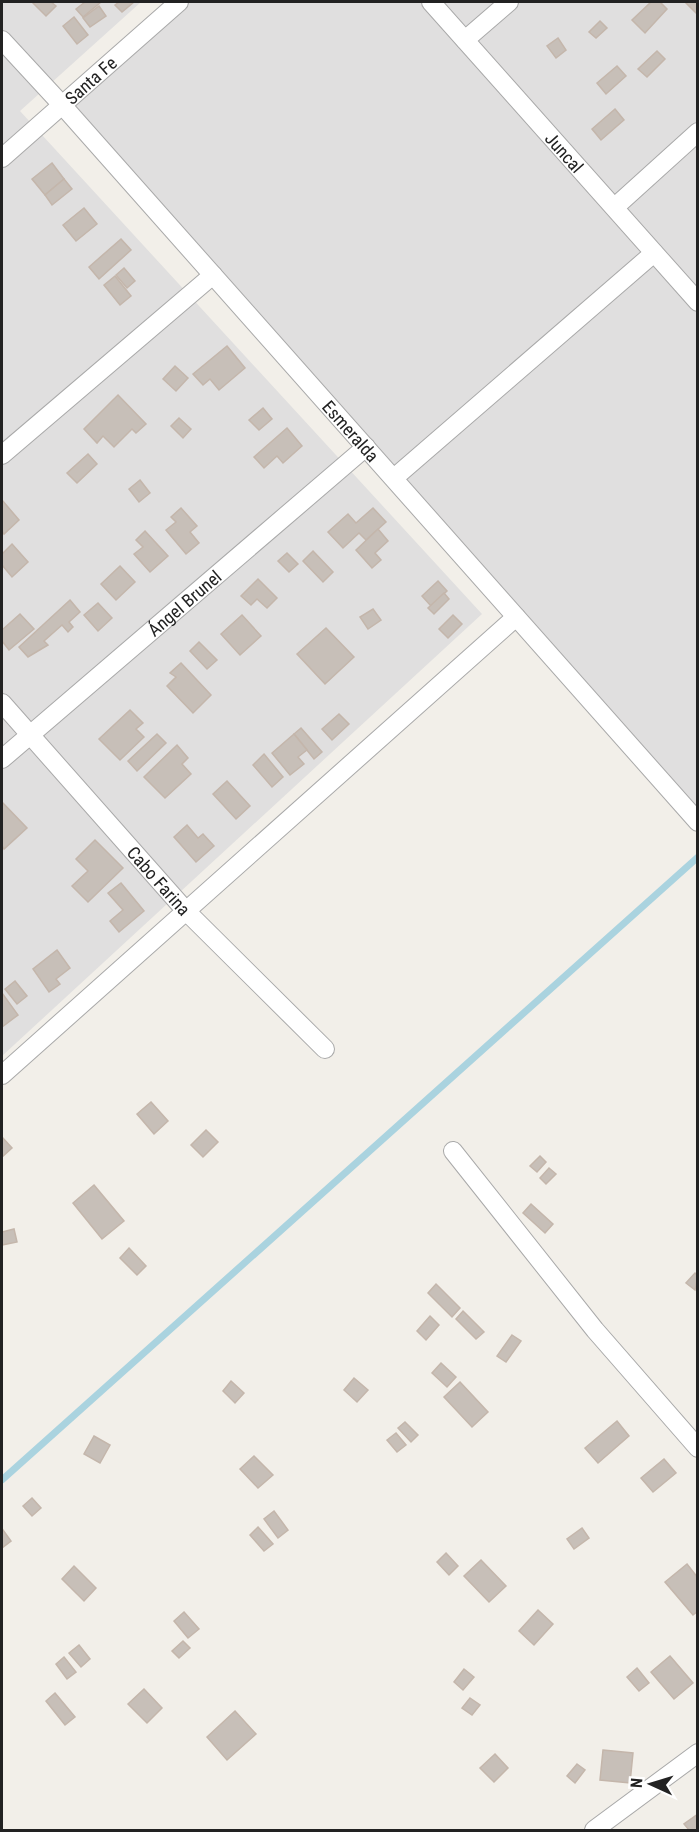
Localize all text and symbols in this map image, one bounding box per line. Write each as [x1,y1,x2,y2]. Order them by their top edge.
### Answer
street label: Santa Fe [60,52,121,108]
street label: Juncal [541,128,588,177]
street label: Esmeralda [318,396,384,466]
street label: Ángel Brunel [143,566,225,640]
street label: Cabo Farina [123,842,195,919]
north arrow [621,1754,681,1814]
text: N [627,1777,646,1789]

